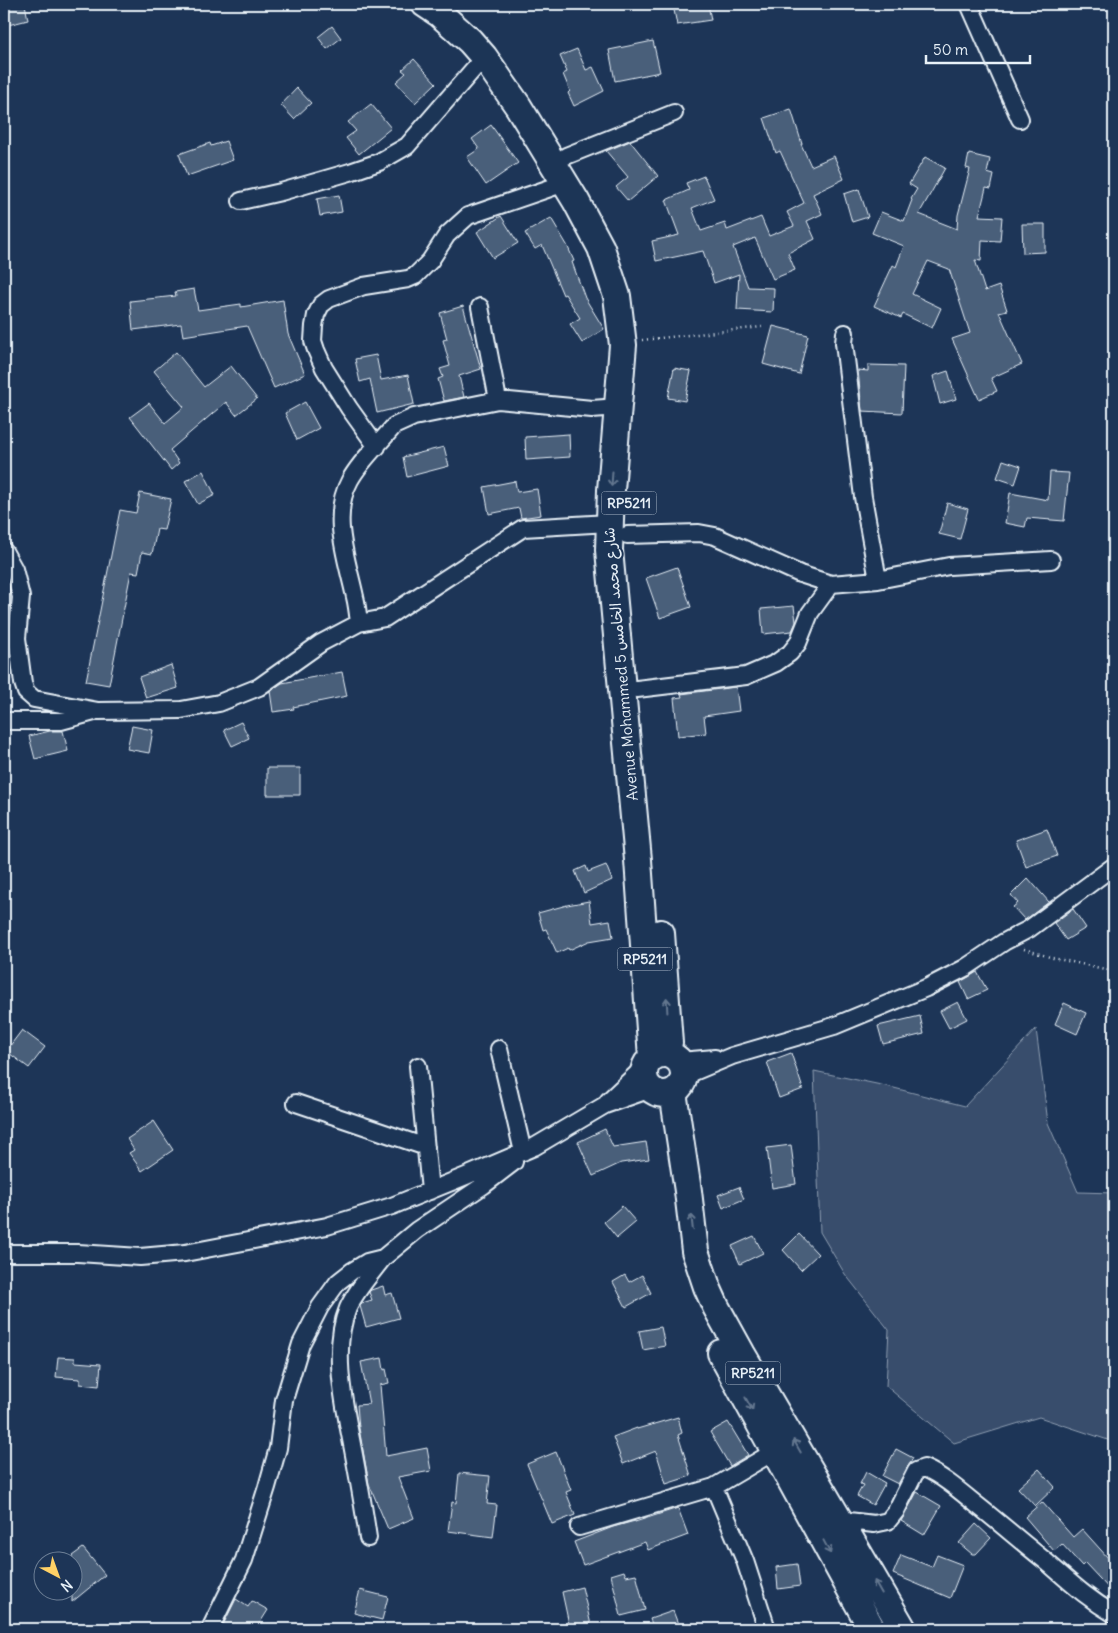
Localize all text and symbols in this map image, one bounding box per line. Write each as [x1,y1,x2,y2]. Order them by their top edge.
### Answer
scale bar [926,32,1029,64]
text: 50 m [933,40,968,59]
one-way arrow [608,471,617,487]
road number: RP5211 [602,492,656,514]
street label: Avenue Mohammed 5 شارع محمد الخامس [599,526,643,802]
road number: RP5211 [618,948,672,971]
one-way arrow [662,998,671,1014]
one-way arrow [687,1215,697,1231]
road number: RP5211 [726,1362,780,1385]
one-way arrow [745,1396,755,1411]
one-way arrow [791,1440,801,1454]
one-way arrow [822,1539,832,1554]
north arrow [32,1550,82,1600]
text: N [57,1576,76,1596]
one-way arrow [873,1580,883,1595]

